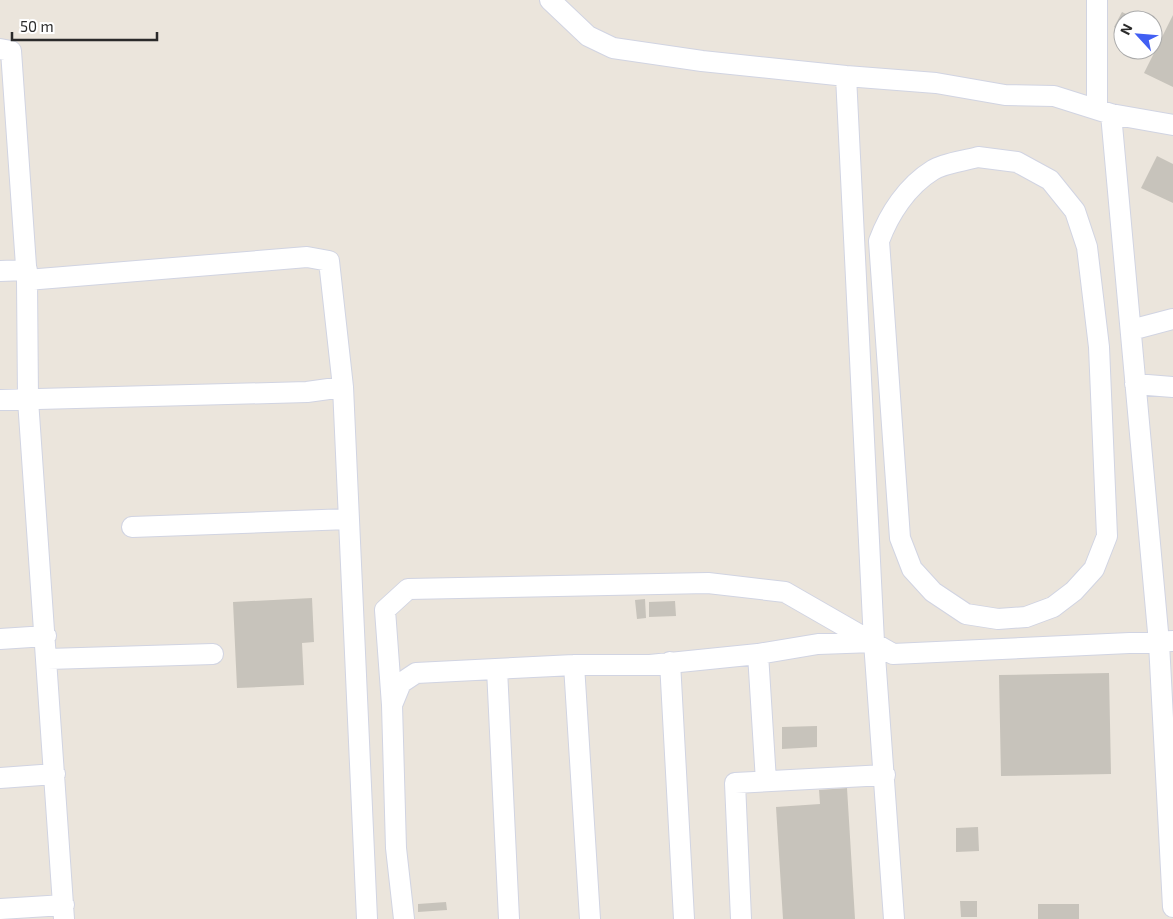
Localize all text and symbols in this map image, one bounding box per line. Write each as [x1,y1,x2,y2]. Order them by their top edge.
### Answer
scale bar [12,10,158,42]
north arrow [1113,10,1163,60]
text: 50 m [20,17,54,35]
text: N [1116,21,1136,37]

